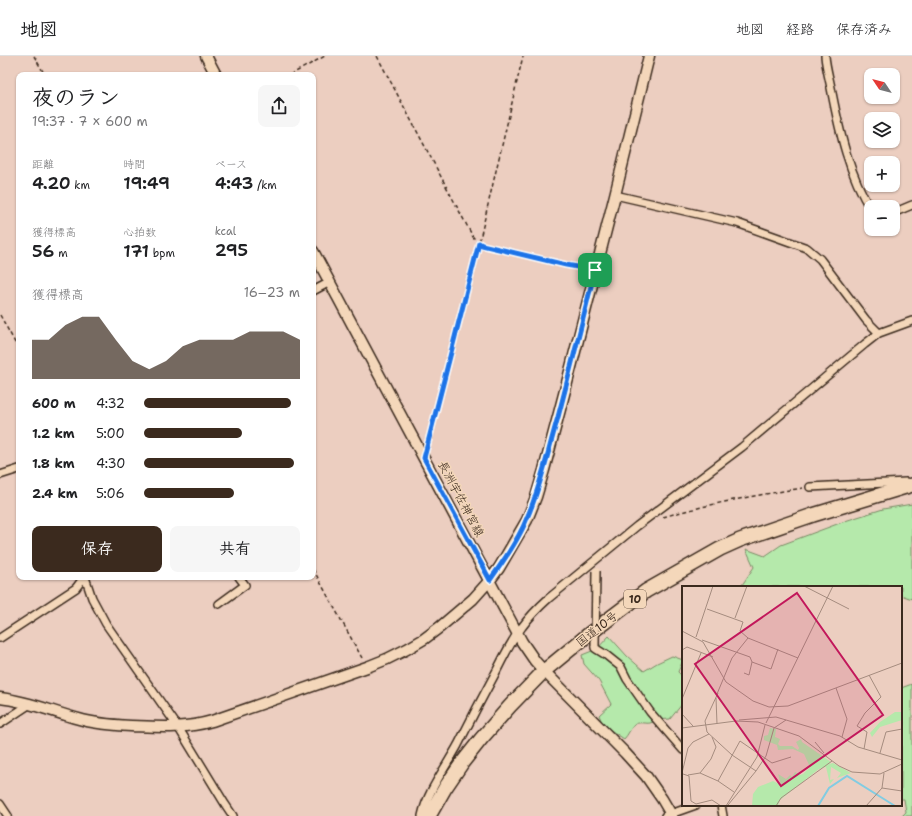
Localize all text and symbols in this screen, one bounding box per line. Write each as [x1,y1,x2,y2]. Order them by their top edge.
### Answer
text: 地図 [20,17,58,42]
text: 地図 [736,20,764,38]
text: 経路 [786,20,814,38]
text: 保存済み [836,20,892,38]
north arrow [864,68,900,104]
map controls [864,68,900,236]
text: 夜のラン [32,83,120,112]
button: share [258,85,300,127]
button: layers [864,112,900,148]
text: 19:37 · 7 × 600 m [32,113,148,130]
button: + [864,156,900,192]
text: 距離 [32,157,54,172]
text: 時間 [123,157,145,172]
text: ペース [215,157,247,172]
text: 4.20 [32,172,71,194]
text: 19:49 [123,172,170,194]
text: 4:43 [215,172,253,194]
text: km [71,178,90,193]
text: /km [253,178,277,193]
button: − [864,200,900,236]
text: kcal [215,224,236,239]
text: 獲得標高 [32,225,76,240]
text: 心拍数 [123,225,156,240]
text: 295 [215,239,248,261]
text: 56 [32,240,54,262]
text: 171 [123,240,149,262]
text: m [54,246,68,261]
text: bpm [149,246,175,261]
pin [578,253,612,287]
icon: arrive [584,259,606,281]
text: 16–23 m [244,284,300,301]
text: 獲得標高 [32,286,84,303]
text: 600 m [32,395,76,412]
text: 4:32 [96,395,125,412]
text: 1.2 km [32,425,75,442]
text: 5:00 [96,425,125,442]
text: 1.8 km [32,455,75,472]
text: 4:30 [96,455,125,472]
street label: 長洲宇佐神宮線 [434,458,488,540]
text: 2.4 km [32,485,78,502]
text: 5:06 [96,485,125,502]
button: 保存 [32,526,162,572]
button: 共有 [170,526,300,572]
inset map [682,586,902,806]
road number: 10 [624,590,646,608]
street label: 国道10号 [573,608,621,650]

